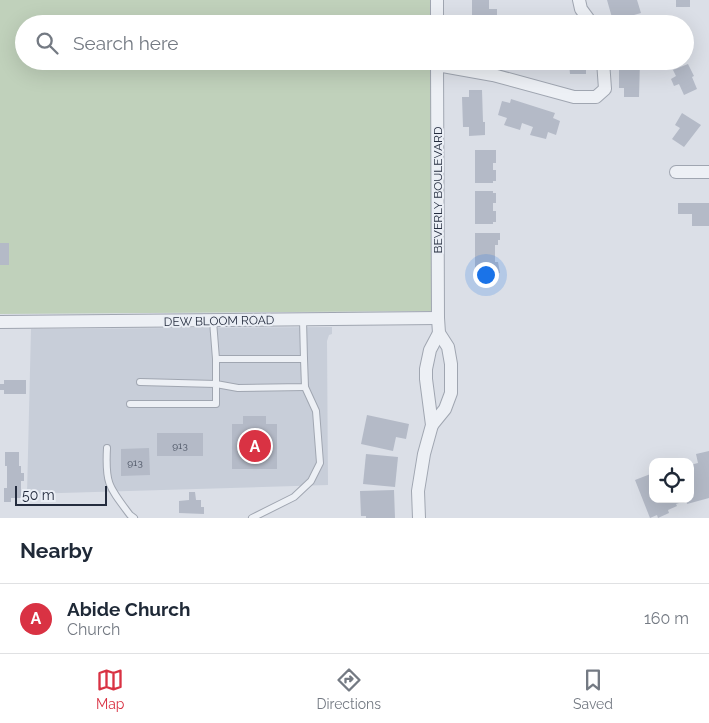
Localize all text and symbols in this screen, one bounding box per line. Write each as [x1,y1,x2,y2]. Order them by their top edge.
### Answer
search box [15,15,694,70]
icon: search [33,29,61,57]
text: Search here [73,32,179,54]
street label: BEVERLY BOULEVARD [431,126,445,254]
your location [473,262,499,288]
street label: DEW BLOOM ROAD [164,313,275,329]
pin: A [239,427,271,465]
house number: 913 [172,440,188,451]
house number: 913 [127,457,143,468]
map controls [649,458,694,503]
button: locate [649,458,694,503]
scale bar [15,483,108,506]
text: 50 m [22,487,55,503]
text: Nearby [20,538,93,563]
text: Abide Church [67,598,191,620]
text: A [31,609,41,628]
text: 160 m [644,609,689,628]
text: Church [67,620,120,639]
tab: Map [96,666,124,712]
tab: Directions [316,666,381,712]
tab: Saved [573,666,613,712]

